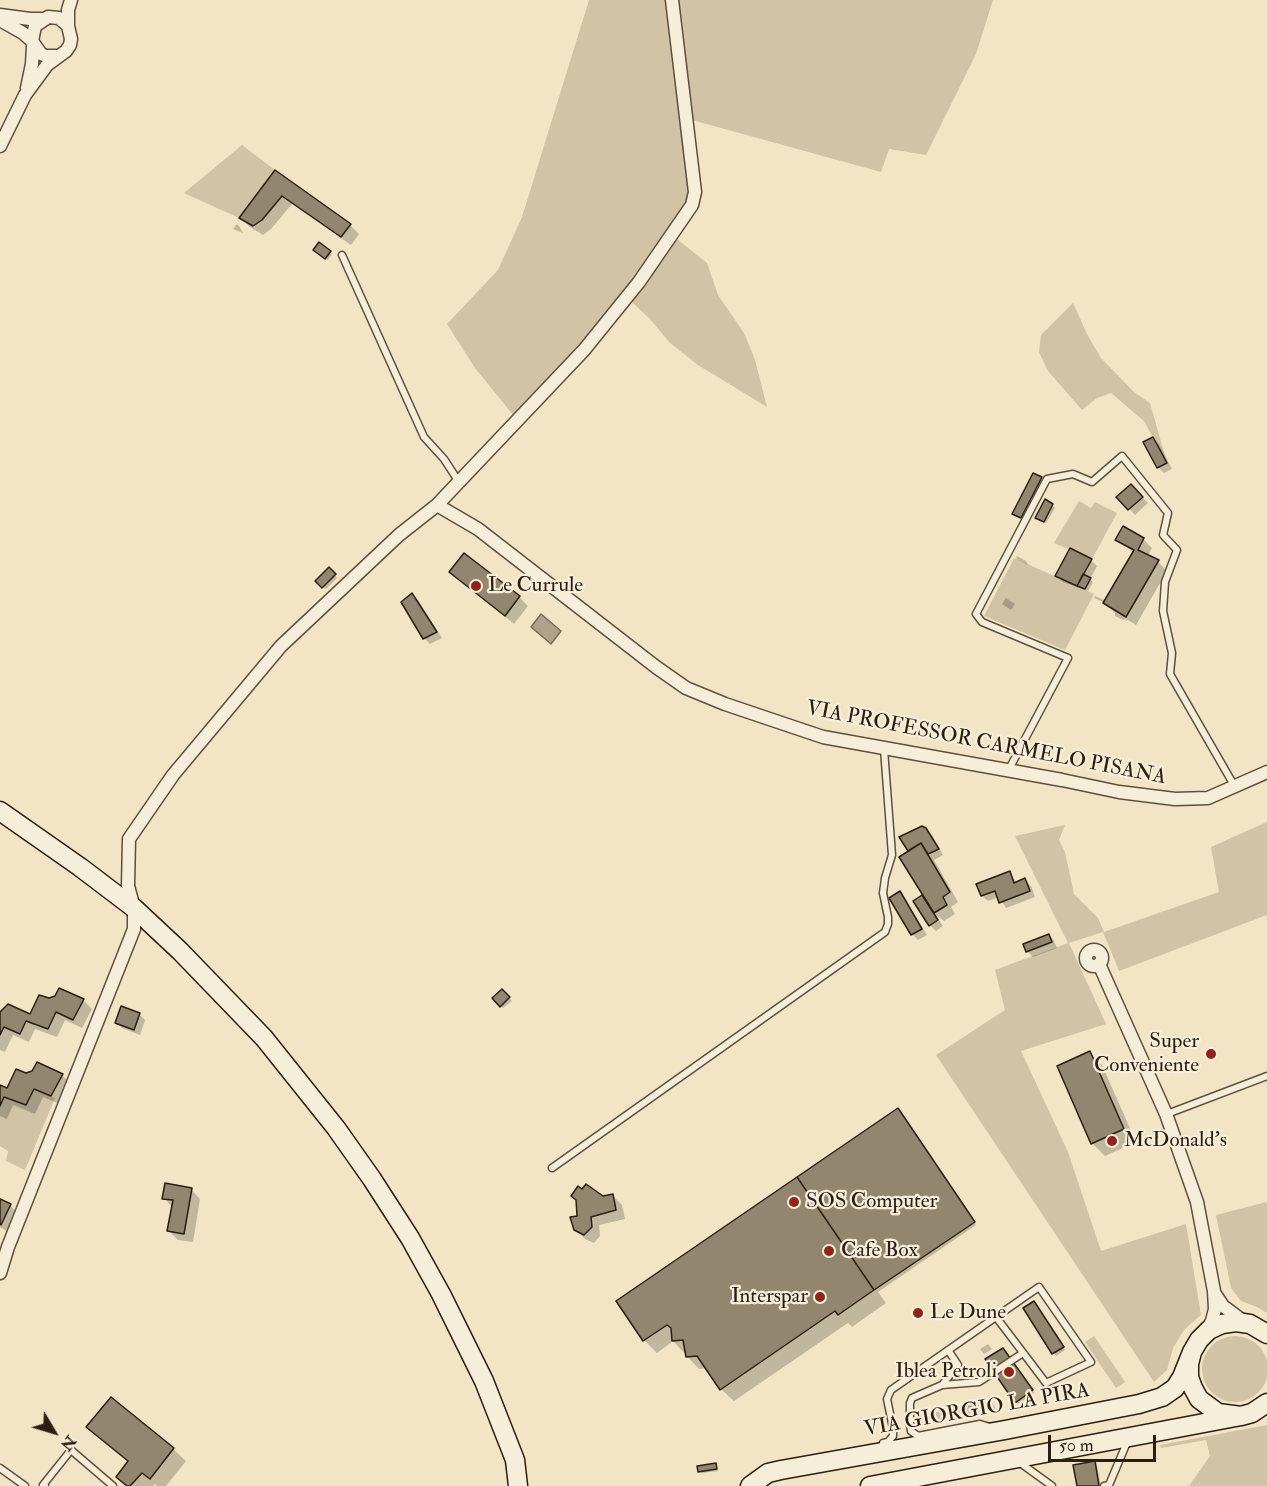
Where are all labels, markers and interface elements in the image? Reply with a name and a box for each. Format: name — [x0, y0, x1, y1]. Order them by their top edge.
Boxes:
place label: Le Currule — [488, 573, 583, 599]
marker: Le Currule — [469, 579, 483, 593]
street label: VIA PROFESSOR CARMELO PISANA — [804, 697, 1168, 791]
place label: Super Conveniente — [1094, 1029, 1199, 1079]
marker: Super Conveniente — [1204, 1047, 1218, 1061]
place label: McDonald's — [1124, 1128, 1227, 1154]
marker: McDonald's — [1105, 1134, 1119, 1148]
place label: SOS Computer — [806, 1189, 937, 1215]
marker: SOS Computer — [787, 1195, 801, 1209]
place label: Cafe Box — [841, 1238, 918, 1264]
marker: Cafe Box — [822, 1244, 836, 1258]
place label: Interspar — [731, 1284, 808, 1310]
marker: Interspar — [813, 1290, 827, 1304]
place label: Le Dune — [930, 1300, 1006, 1326]
marker: Le Dune — [911, 1306, 925, 1320]
place label: Iblea Petroli — [895, 1359, 997, 1385]
marker: Iblea Petroli — [1002, 1365, 1016, 1379]
street label: VIA GIORGIO LA PIRA — [862, 1379, 1092, 1443]
north arrow — [24, 1402, 84, 1462]
scale bar — [1051, 1423, 1159, 1461]
text: N — [56, 1431, 80, 1455]
text: 50 m — [1059, 1434, 1094, 1457]

